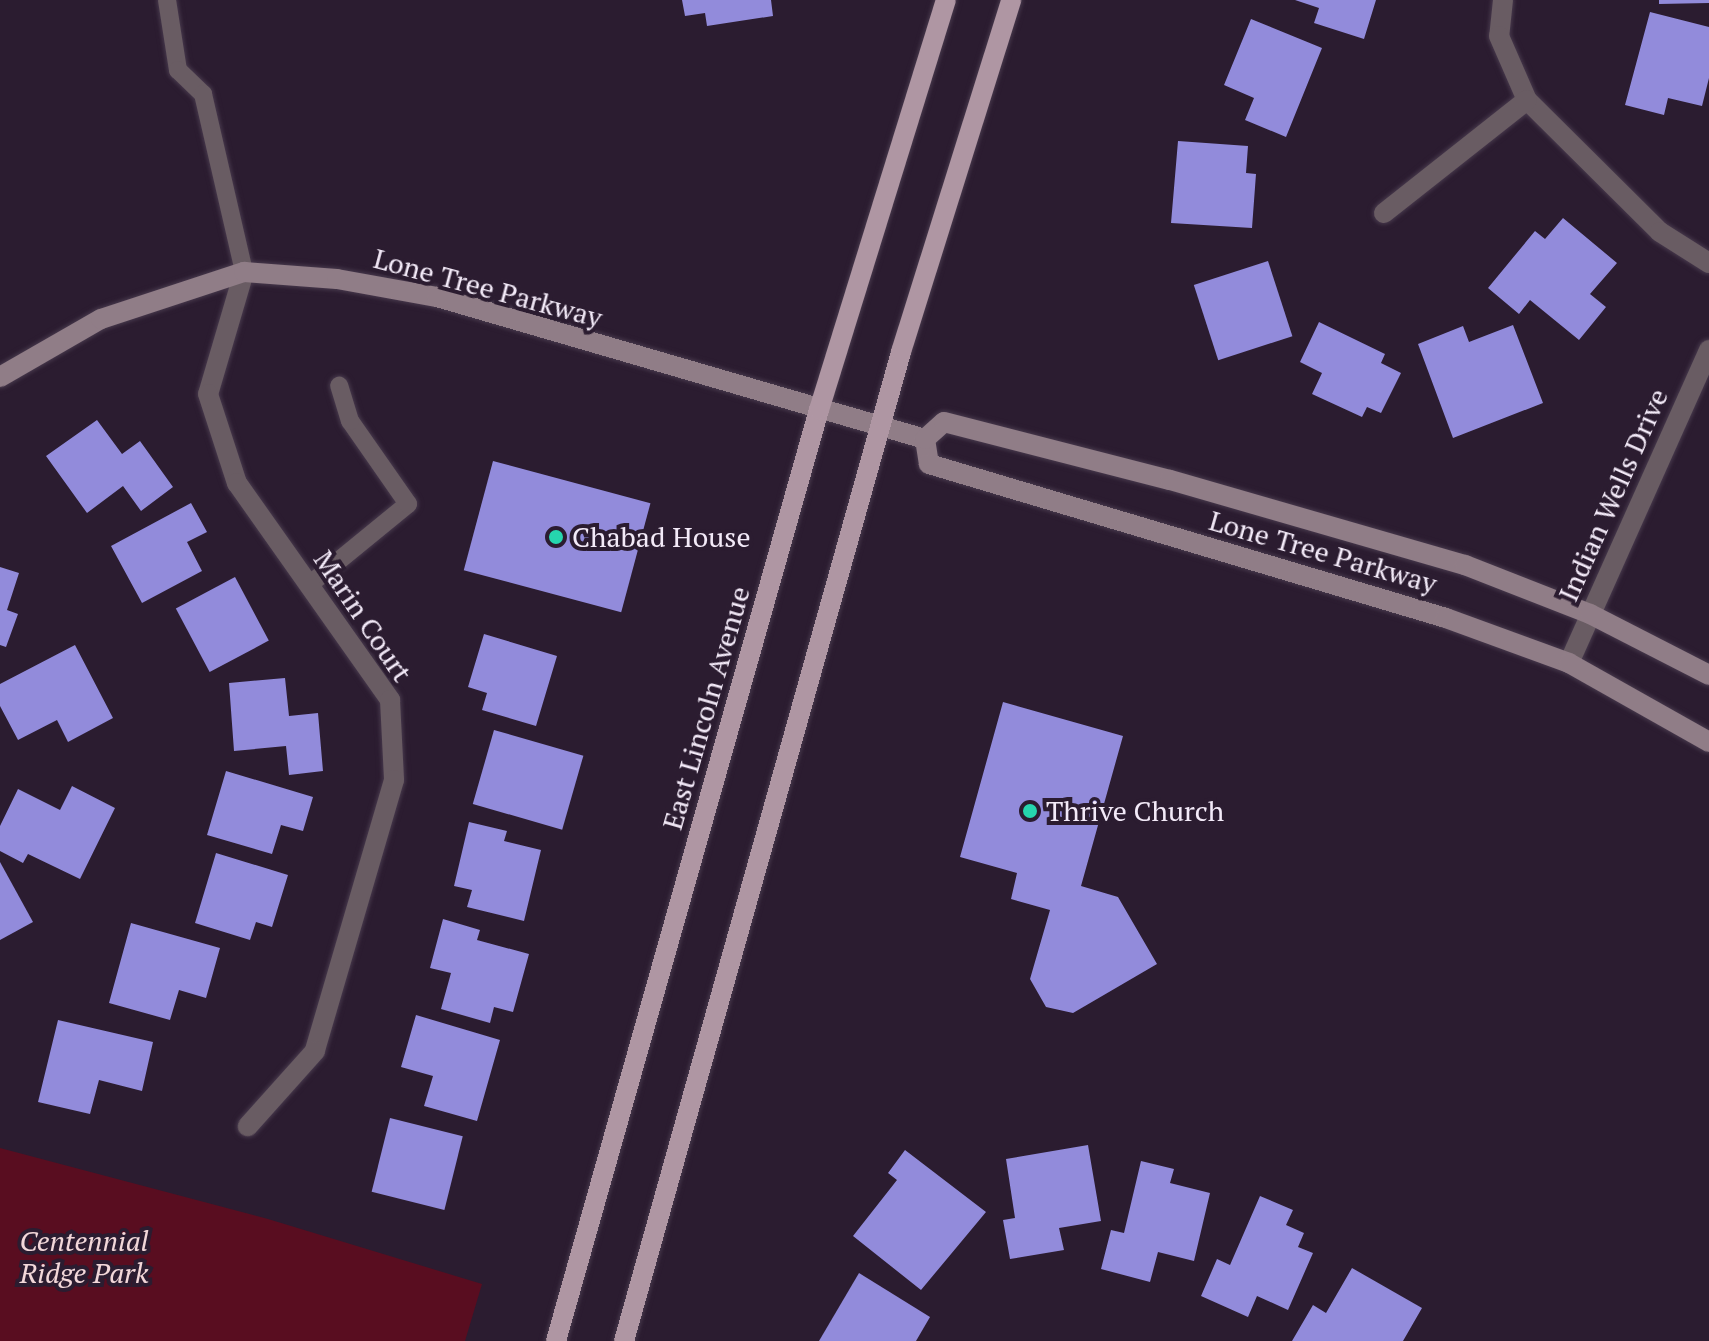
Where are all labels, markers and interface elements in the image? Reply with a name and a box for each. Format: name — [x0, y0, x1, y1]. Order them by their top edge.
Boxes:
street label: Lone Tree Parkway — [370, 241, 606, 335]
street label: Indian Wells Drive — [1551, 384, 1675, 606]
street label: Lone Tree Parkway — [1205, 503, 1441, 601]
place label: Chabad House — [572, 520, 750, 554]
marker: Chabad House — [547, 528, 565, 546]
street label: Marin Court — [307, 544, 419, 688]
street label: East Lincoln Avenue — [655, 582, 757, 834]
place label: Thrive Church — [1046, 794, 1224, 828]
marker: Thrive Church — [1021, 802, 1039, 820]
park label: Centennial Ridge Park — [19, 1224, 149, 1290]

